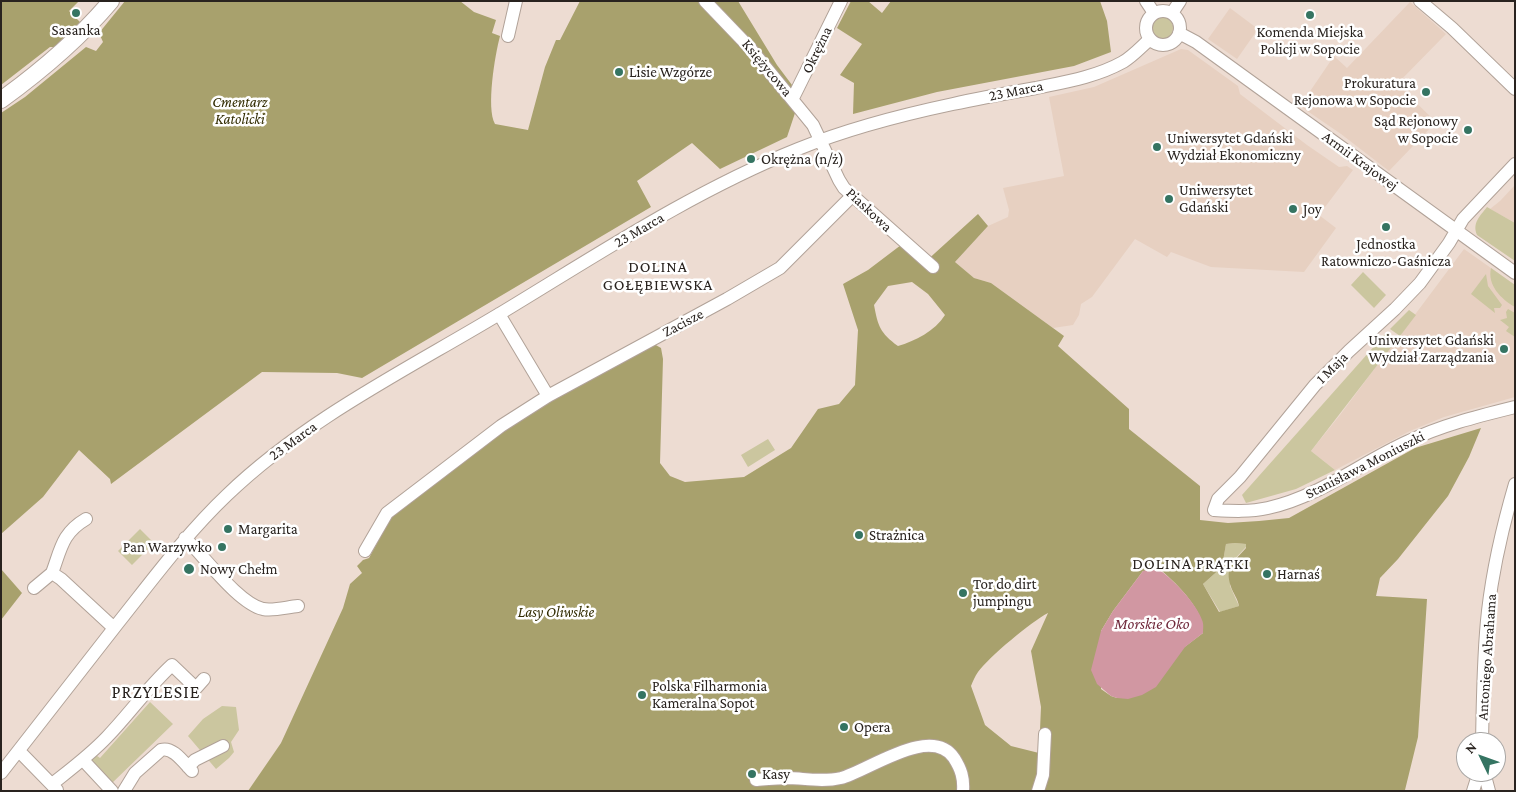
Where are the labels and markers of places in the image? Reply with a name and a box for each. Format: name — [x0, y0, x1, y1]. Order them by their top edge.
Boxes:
marker: Sasanka — [70, 7, 82, 19]
marker: Komenda Miejska Policji w Sopocie — [1304, 9, 1316, 21]
place label: Sasanka — [52, 21, 100, 39]
place label: Komenda Miejska Policji w Sopocie — [1257, 23, 1363, 58]
place label: Lisie Wzgórze — [629, 63, 712, 81]
marker: Lisie Wzgórze — [613, 66, 625, 78]
place label: Prokuratura Rejonowa w Sopocie — [1294, 74, 1416, 109]
marker: Prokuratura Rejonowa w Sopocie — [1420, 86, 1432, 98]
place label: Sąd Rejonowy w Sopocie — [1374, 112, 1458, 147]
marker: Sąd Rejonowy w Sopocie — [1462, 124, 1474, 136]
place label: Uniwersytet Gdański Wydział Ekonomiczny — [1167, 129, 1301, 164]
marker: Uniwersytet Gdański Wydział Ekonomiczny — [1151, 141, 1163, 153]
place label: Okrężna (n/ż) — [761, 150, 844, 168]
marker: Okrężna (n/ż) — [745, 153, 757, 165]
place label: Uniwersytet Gdański — [1179, 181, 1253, 216]
marker: Uniwersytet Gdański — [1163, 193, 1175, 205]
place label: Joy — [1303, 200, 1322, 218]
marker: Joy — [1287, 203, 1299, 215]
marker: Jednostka Ratowniczo-Gaśnicza — [1380, 221, 1392, 233]
place label: Jednostka Ratowniczo-Gaśnicza — [1321, 235, 1451, 270]
place label: Uniwersytet Gdański Wydział Zarządzania — [1368, 331, 1494, 366]
marker: Uniwersytet Gdański Wydział Zarządzania — [1498, 343, 1510, 355]
place label: Margarita — [238, 520, 298, 538]
marker: Margarita — [222, 523, 234, 535]
place label: Strażnica — [869, 526, 924, 544]
marker: Strażnica — [853, 529, 865, 541]
place label: Pan Warzywko — [123, 538, 212, 556]
marker: Pan Warzywko — [216, 541, 228, 553]
place label: Nowy Chełm — [200, 560, 278, 578]
marker: Nowy Chełm — [182, 562, 196, 576]
place label: Harnaś — [1277, 565, 1320, 583]
marker: Harnaś — [1261, 568, 1273, 580]
place label: Tor do dirt jumpingu — [973, 575, 1036, 610]
marker: Tor do dirt jumpingu — [957, 587, 969, 599]
place label: Polska Filharmonia Kameralna Sopot — [652, 677, 767, 712]
marker: Polska Filharmonia Kameralna Sopot — [636, 689, 648, 701]
place label: Opera — [854, 718, 890, 736]
marker: Opera — [838, 721, 850, 733]
place label: Kasy — [762, 765, 790, 783]
marker: Kasy — [746, 768, 758, 780]

